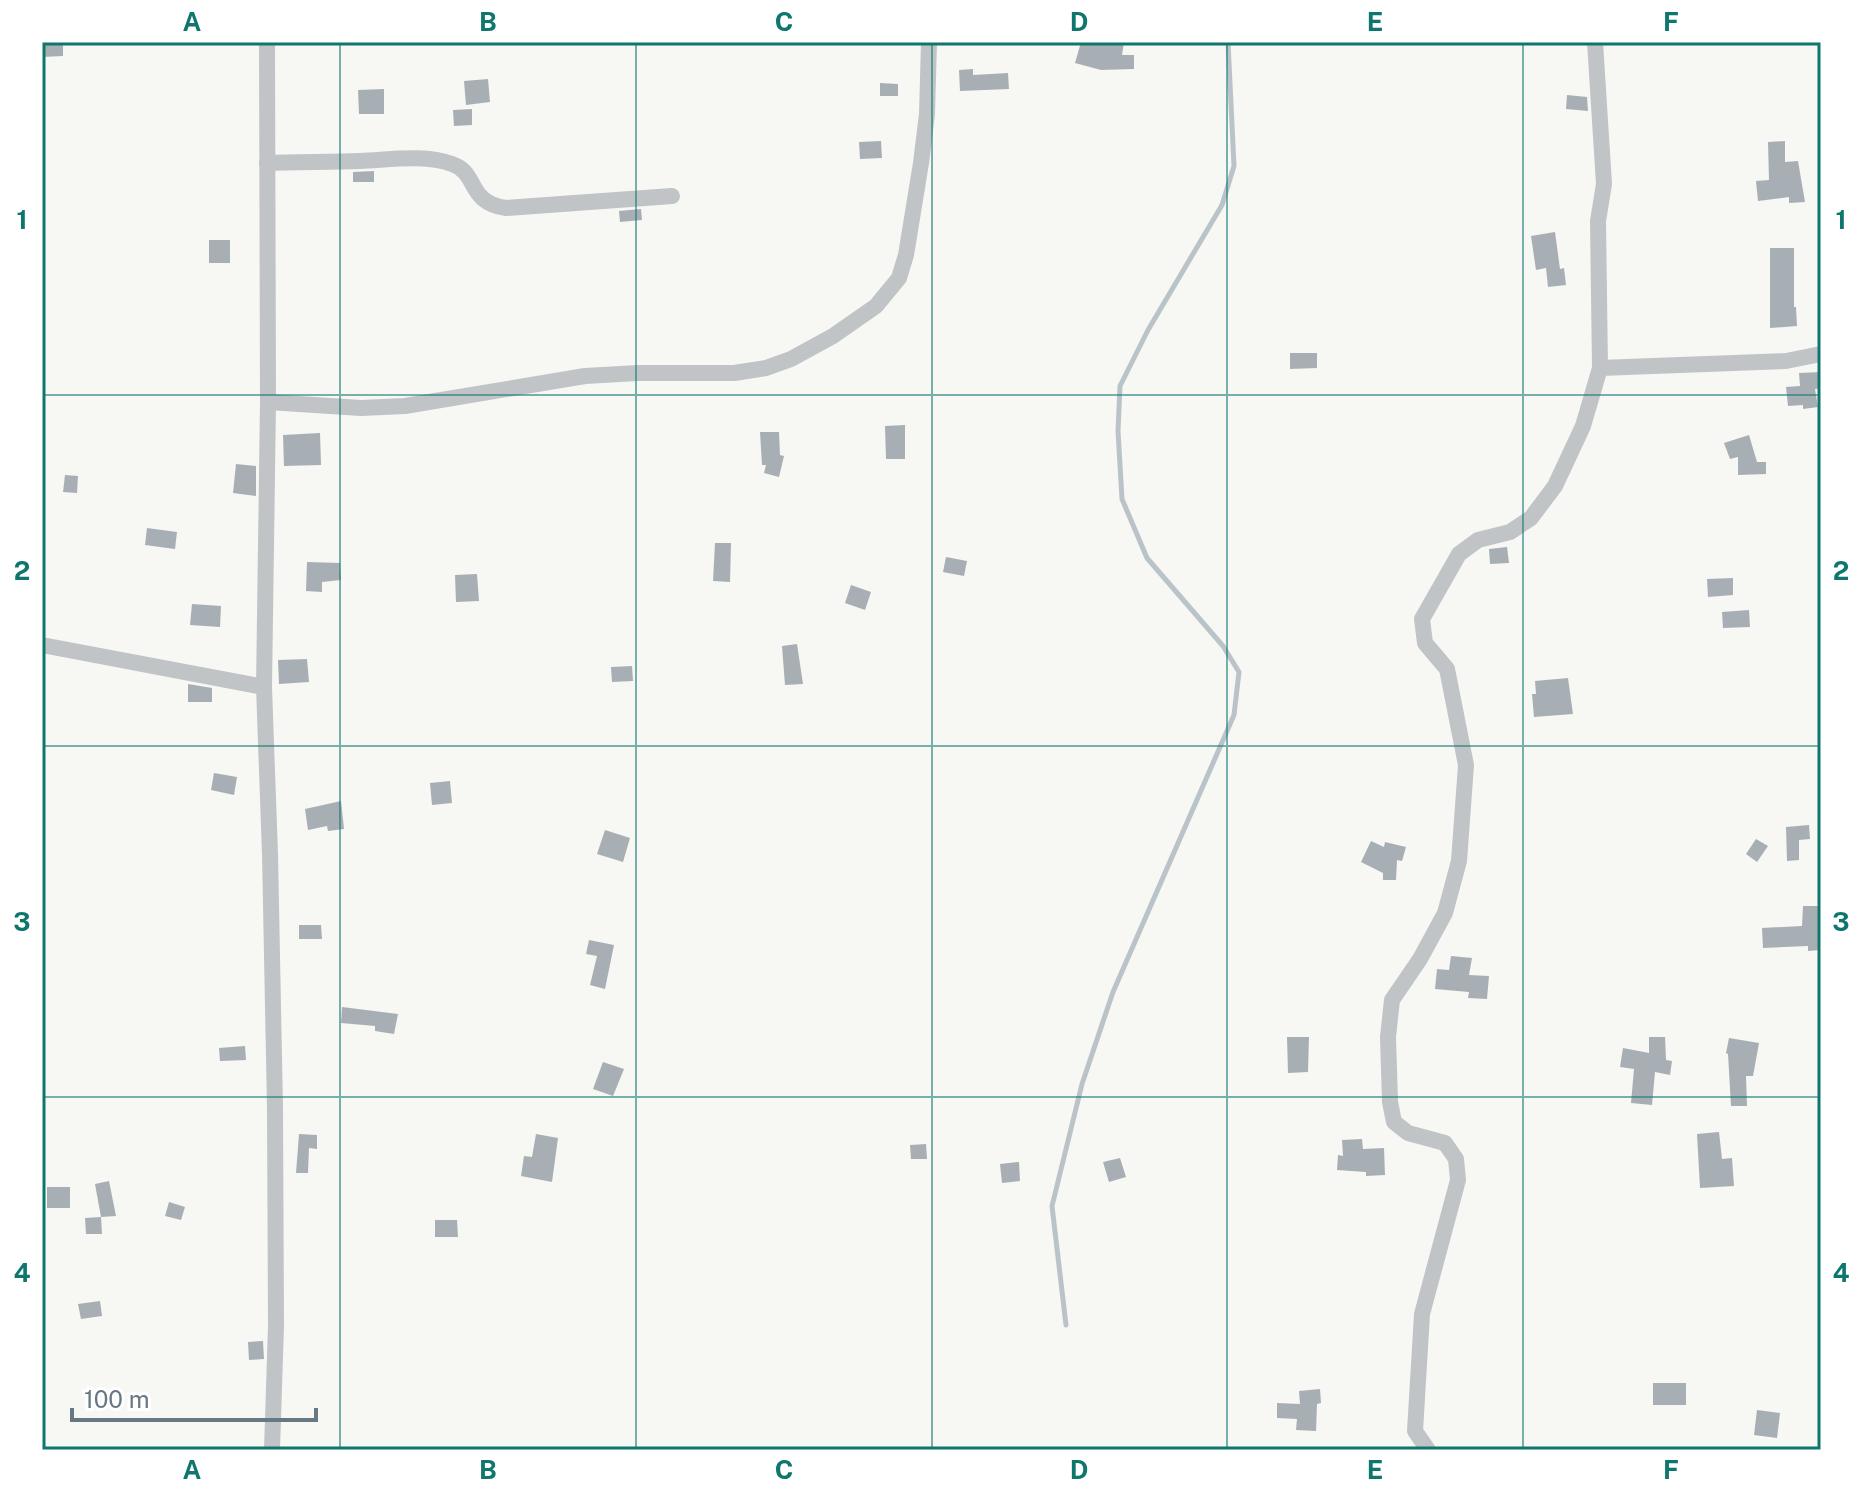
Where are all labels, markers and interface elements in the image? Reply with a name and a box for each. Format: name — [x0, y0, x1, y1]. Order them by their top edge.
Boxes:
text: A — [183, 6, 202, 37]
text: B — [479, 6, 497, 37]
text: C — [775, 6, 793, 37]
text: D — [1070, 6, 1088, 37]
text: E — [1367, 6, 1383, 37]
text: F — [1663, 6, 1679, 37]
text: 1 — [16, 204, 28, 235]
text: 1 — [1835, 204, 1847, 235]
text: 2 — [14, 555, 30, 586]
text: 2 — [1833, 555, 1849, 586]
text: 3 — [13, 906, 31, 937]
text: 3 — [1832, 906, 1850, 937]
text: 4 — [13, 1257, 31, 1288]
text: 4 — [1832, 1257, 1850, 1288]
scale bar — [72, 1372, 316, 1422]
text: 100 m — [84, 1385, 150, 1413]
text: A — [183, 1454, 202, 1485]
text: B — [479, 1454, 497, 1485]
text: C — [775, 1454, 793, 1485]
text: D — [1070, 1454, 1088, 1485]
text: E — [1367, 1454, 1383, 1485]
text: F — [1663, 1454, 1679, 1485]

